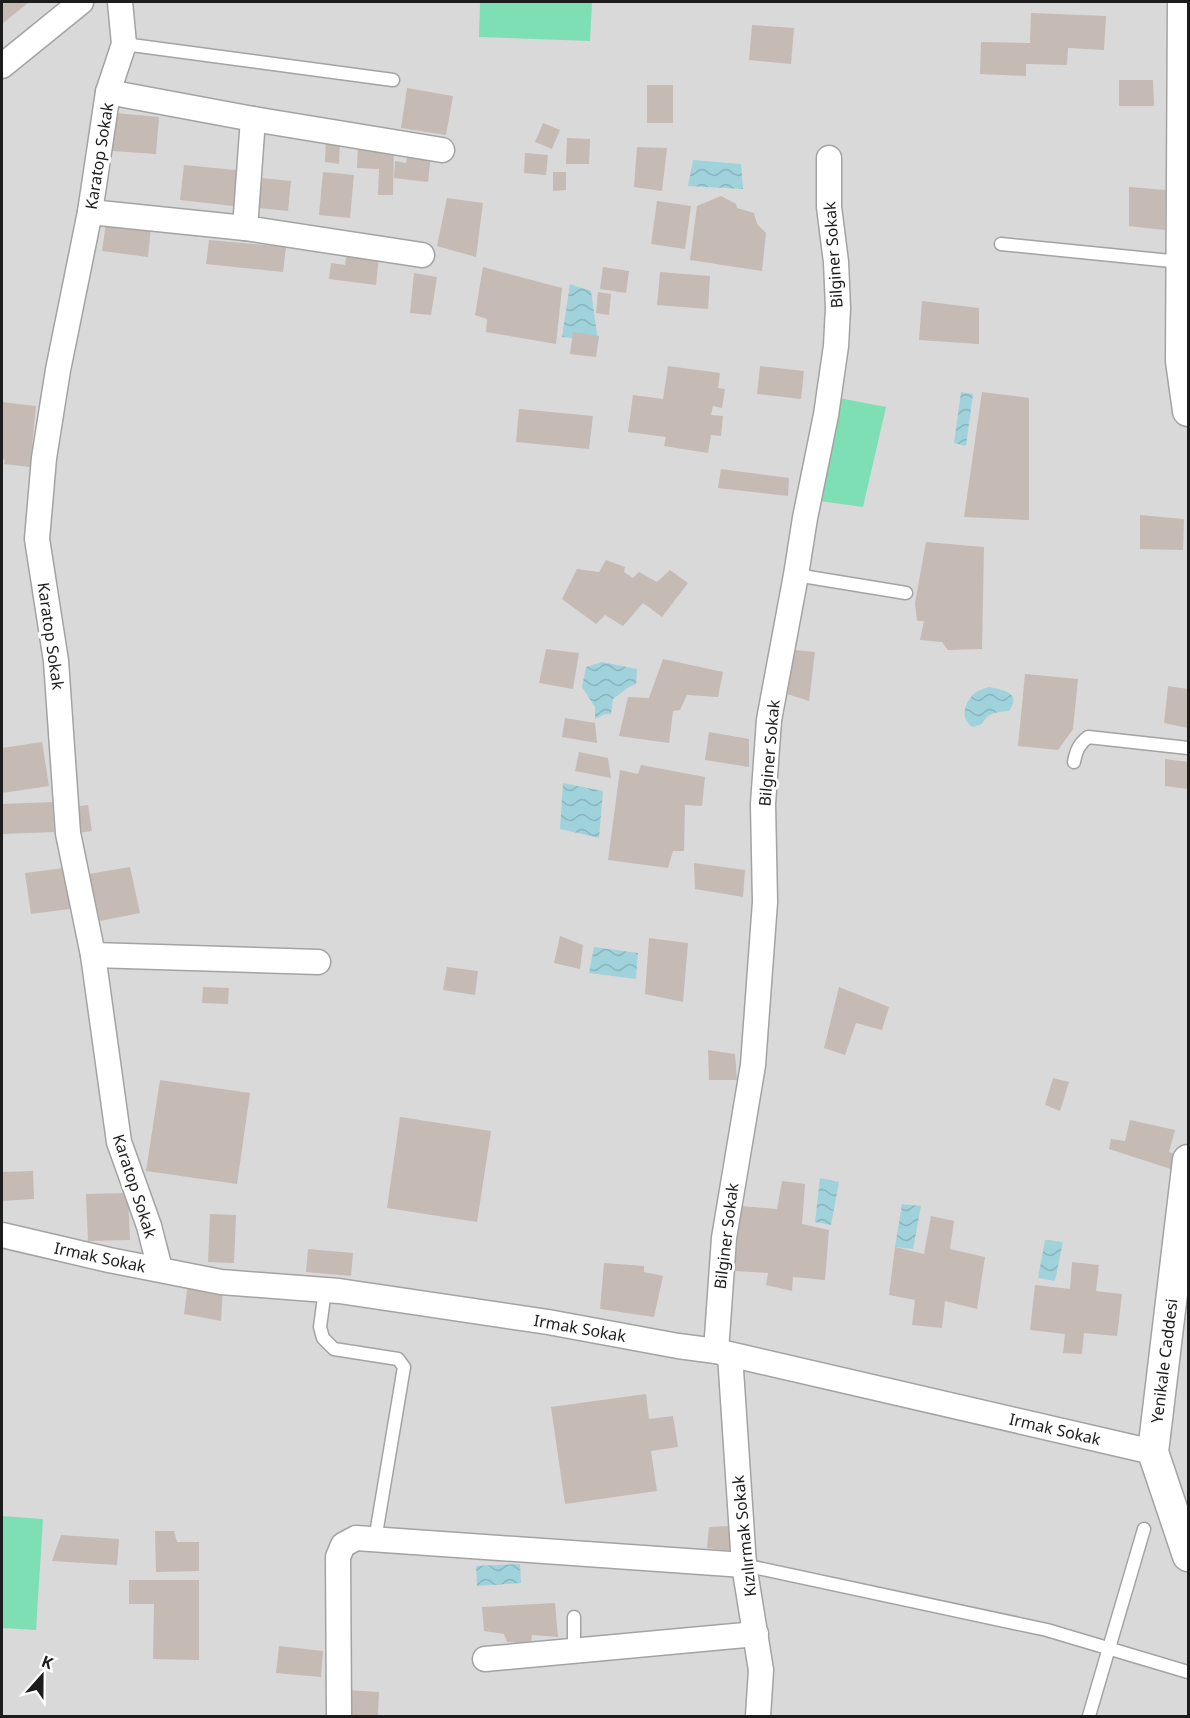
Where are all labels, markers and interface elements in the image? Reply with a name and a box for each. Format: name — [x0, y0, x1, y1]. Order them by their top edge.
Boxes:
street label: Karatop Sokak — [80, 100, 118, 211]
street label: Bilginer Sokak — [818, 200, 848, 309]
street label: Karatop Sokak — [33, 581, 69, 692]
street label: Bilginer Sokak — [753, 698, 785, 807]
street label: Karatop Sokak — [108, 1131, 162, 1241]
street label: Bilginer Sokak — [709, 1181, 743, 1290]
street label: Irmak Sokak — [52, 1237, 148, 1278]
street label: Yenikale Caddesi — [1145, 1297, 1183, 1425]
street label: Irmak Sokak — [532, 1309, 628, 1347]
street label: Irmak Sokak — [1007, 1408, 1103, 1450]
street label: Kızılırmak Sokak — [727, 1474, 761, 1598]
north arrow — [12, 1646, 72, 1706]
text: K — [38, 1650, 57, 1674]

